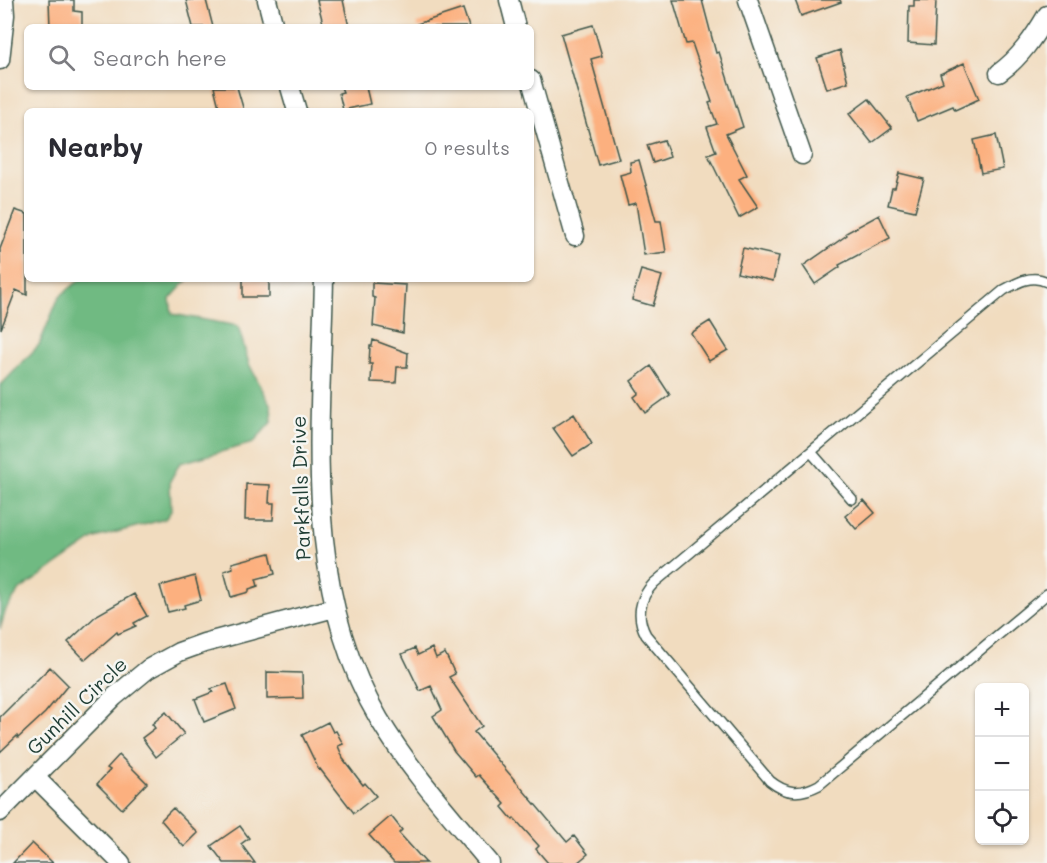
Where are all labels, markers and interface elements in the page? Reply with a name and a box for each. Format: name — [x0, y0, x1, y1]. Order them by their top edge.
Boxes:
search box — [24, 24, 534, 90]
icon: search — [45, 41, 78, 74]
text: Search here — [93, 43, 227, 72]
text: Nearby — [48, 130, 143, 164]
text: 0 results — [425, 134, 510, 160]
street label: Parkfalls Drive — [284, 415, 316, 561]
street label: Gunhill Circle — [20, 651, 132, 760]
map controls — [975, 683, 1029, 845]
button: + — [975, 683, 1029, 737]
button: − — [975, 737, 1029, 791]
button: locate — [975, 791, 1029, 845]

